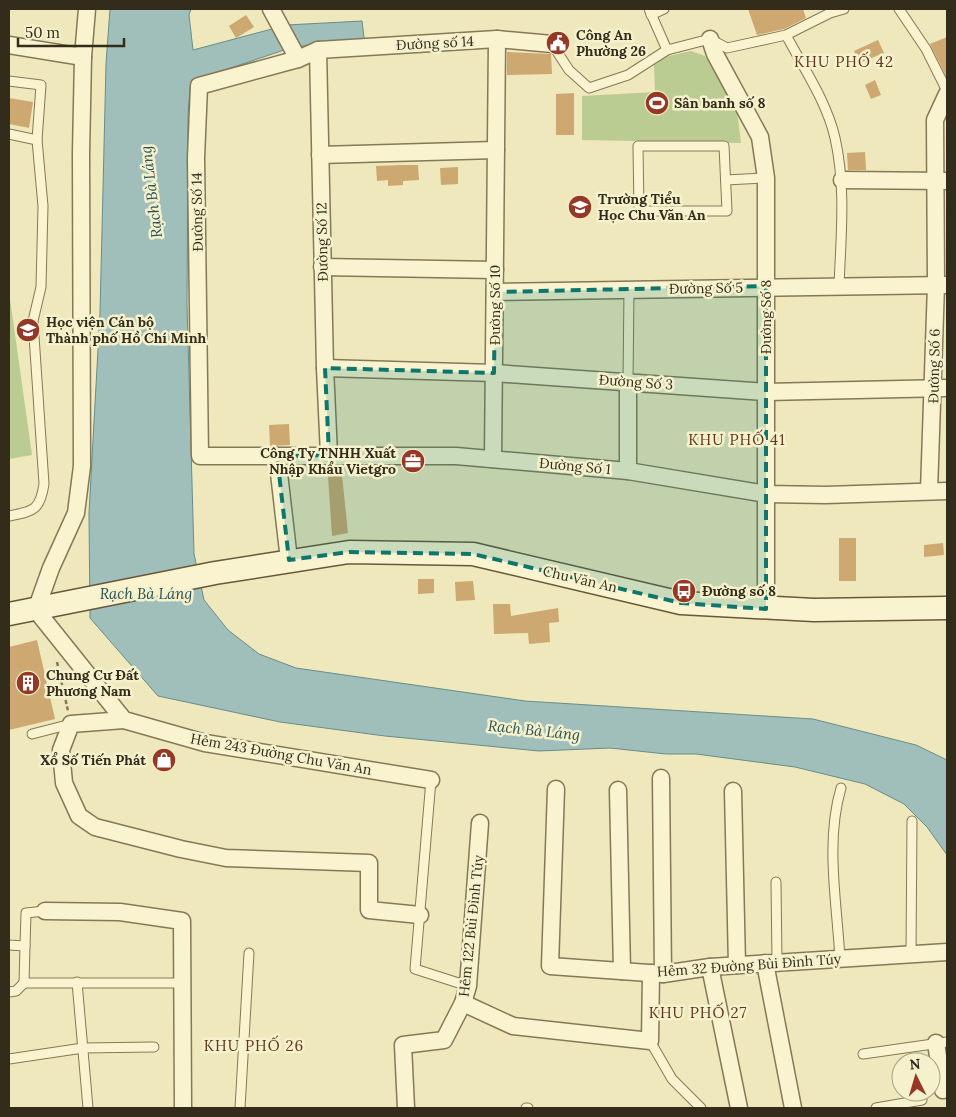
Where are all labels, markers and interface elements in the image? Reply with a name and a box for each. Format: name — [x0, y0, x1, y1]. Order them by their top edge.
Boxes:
scale bar — [18, 15, 124, 47]
text: 50 m — [25, 23, 60, 42]
place label: Công An Phường 26 — [576, 26, 646, 60]
public building icon: Công An Phường 26 — [545, 30, 571, 56]
street label: Đường số 14 — [396, 32, 475, 54]
district label: KHU PHỐ 42 — [794, 51, 894, 71]
sports icon: Sân banh số 8 — [644, 90, 670, 116]
place label: Sân banh số 8 — [674, 94, 765, 112]
water label: Rạch Bà Láng — [136, 145, 166, 239]
street label: Đường Số 14 — [187, 172, 207, 252]
place label: Trường Tiểu Học Chu Văn An — [598, 190, 706, 224]
school or university icon: Trường Tiểu Học Chu Văn An — [567, 194, 593, 220]
street label: Đường Số 12 — [312, 202, 332, 282]
street label: Đường Số 10 — [486, 265, 504, 345]
street label: Đường Số 5 — [669, 278, 743, 298]
street label: Đường Số 8 — [757, 280, 775, 354]
place label: Học viện Cán bộ Thành phố Hồ Chí Minh — [46, 313, 207, 347]
school or university icon: Học viện Cán bộ Thành phố Hồ Chí Minh — [15, 317, 41, 343]
street label: Đường Số 6 — [924, 328, 944, 404]
street label: Đường Số 3 — [598, 370, 674, 394]
district label: KHU PHỐ 41 — [688, 429, 786, 449]
place label: Công Ty TNHH Xuất Nhập Khẩu Vietgro — [260, 444, 396, 478]
office icon: Công Ty TNHH Xuất Nhập Khẩu Vietgro — [400, 448, 426, 474]
street label: Đường Số 1 — [538, 454, 612, 478]
street label: Chu Văn An — [541, 562, 619, 596]
bus stop icon: Đường số 8 — [671, 578, 697, 604]
place label: Đường số 8 — [702, 582, 776, 600]
water label: Rạch Bà Láng — [100, 584, 192, 603]
place label: Chung Cư Đất Phương Nam — [46, 666, 139, 700]
building icon: Chung Cư Đất Phương Nam — [15, 670, 41, 696]
water label: Rạch Bà Láng — [487, 716, 581, 744]
street label: Hẻm 243 Đường Chu Văn An — [189, 729, 373, 779]
shop icon: Xổ Số Tiến Phát — [151, 747, 177, 773]
place label: Xổ Số Tiến Phát — [40, 751, 146, 769]
street label: Hẻm 122 Bùi Đình Túy — [455, 854, 487, 998]
street label: Hẻm 32 Đường Bùi Đình Túy — [656, 950, 842, 980]
district label: KHU PHỐ 27 — [649, 1002, 747, 1022]
district label: KHU PHỐ 26 — [204, 1035, 304, 1055]
north arrow — [891, 1052, 941, 1102]
text: N — [909, 1055, 921, 1073]

